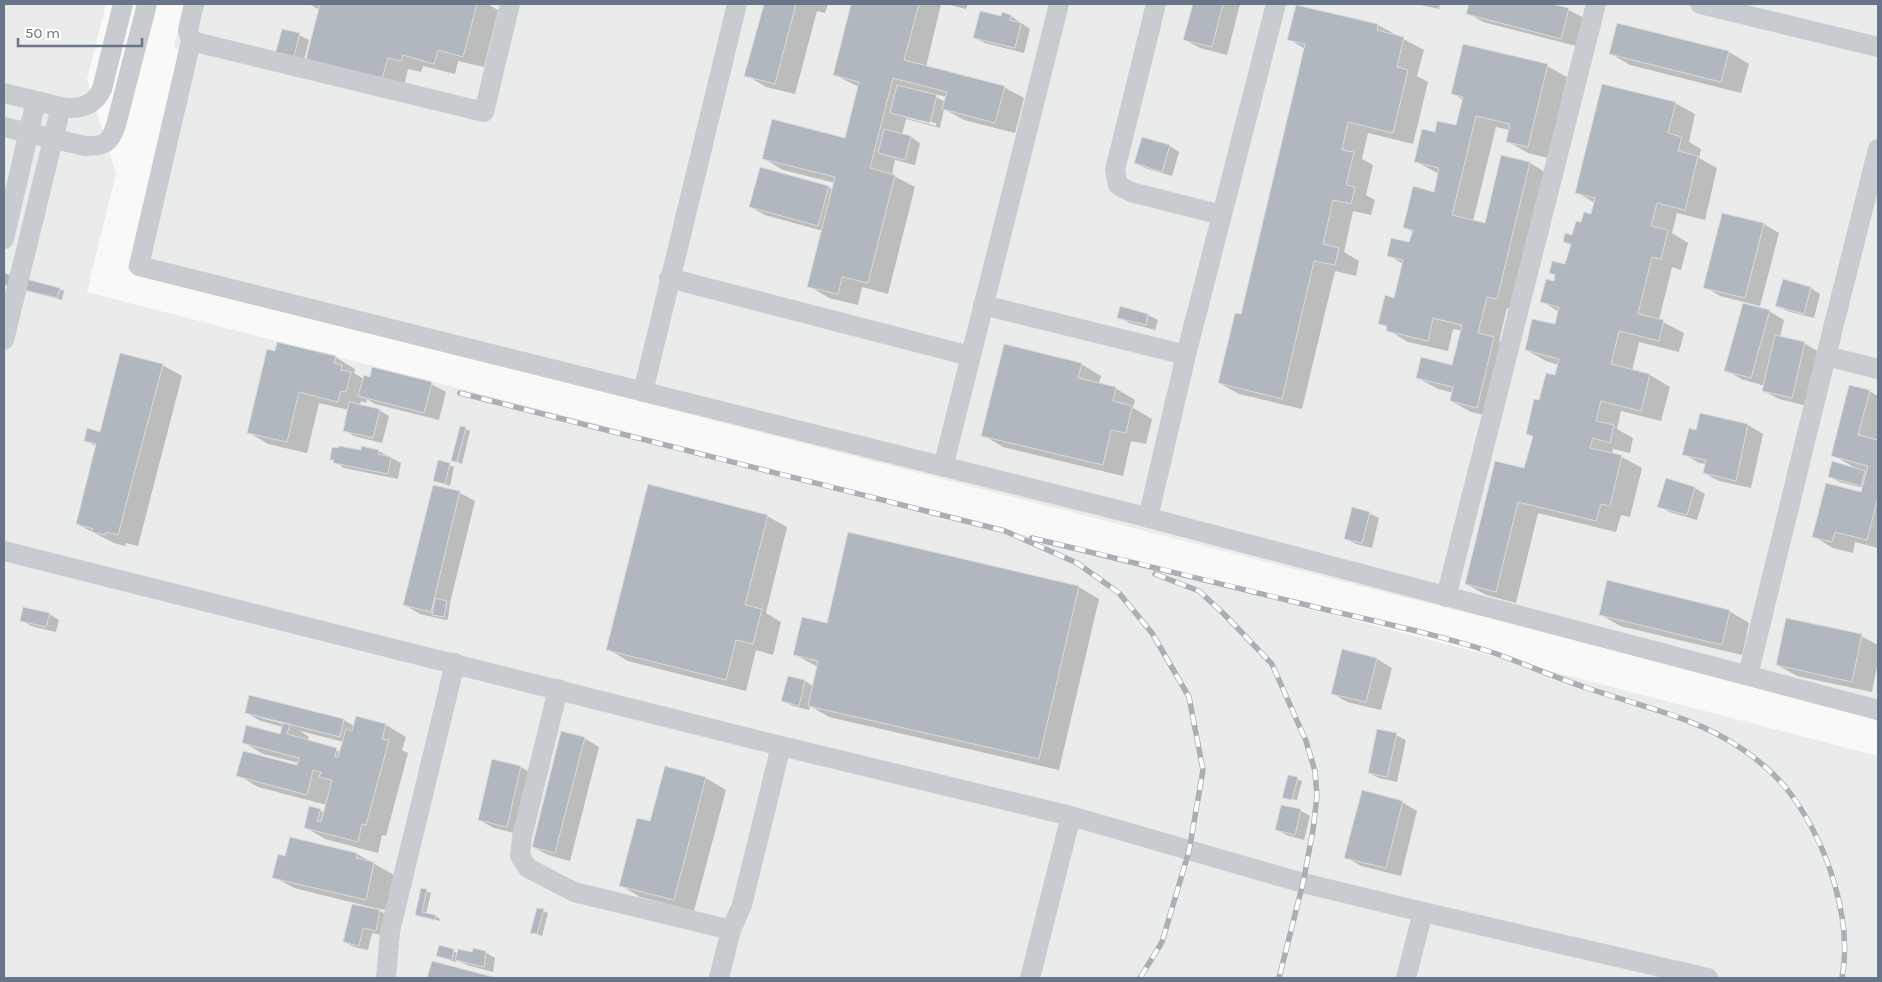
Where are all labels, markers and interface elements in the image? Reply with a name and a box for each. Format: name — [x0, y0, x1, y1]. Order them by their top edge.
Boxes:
scale bar — [18, 15, 141, 47]
text: 50 m — [25, 24, 60, 42]

